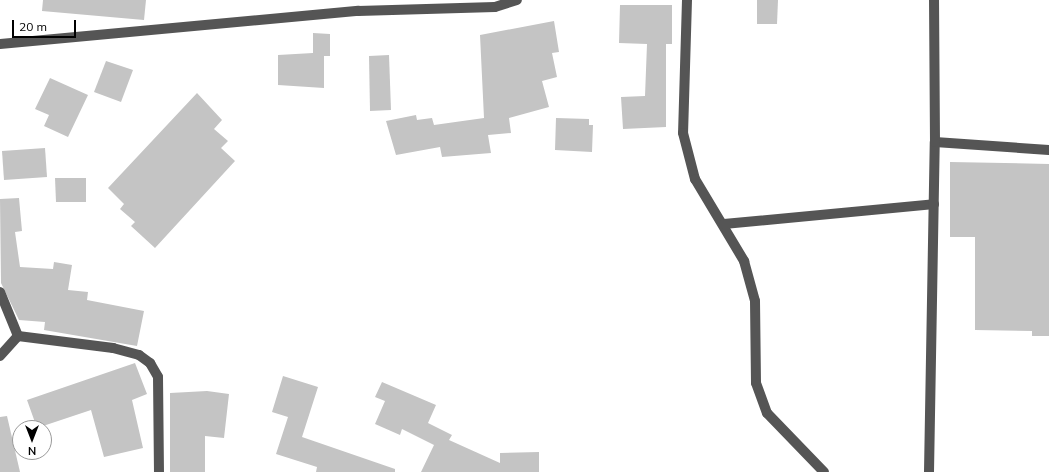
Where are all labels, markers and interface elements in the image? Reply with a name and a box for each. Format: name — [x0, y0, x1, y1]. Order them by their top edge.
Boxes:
scale bar — [14, 12, 78, 38]
text: 20 m — [19, 19, 47, 34]
north arrow — [12, 420, 52, 460]
text: N — [28, 444, 36, 458]

